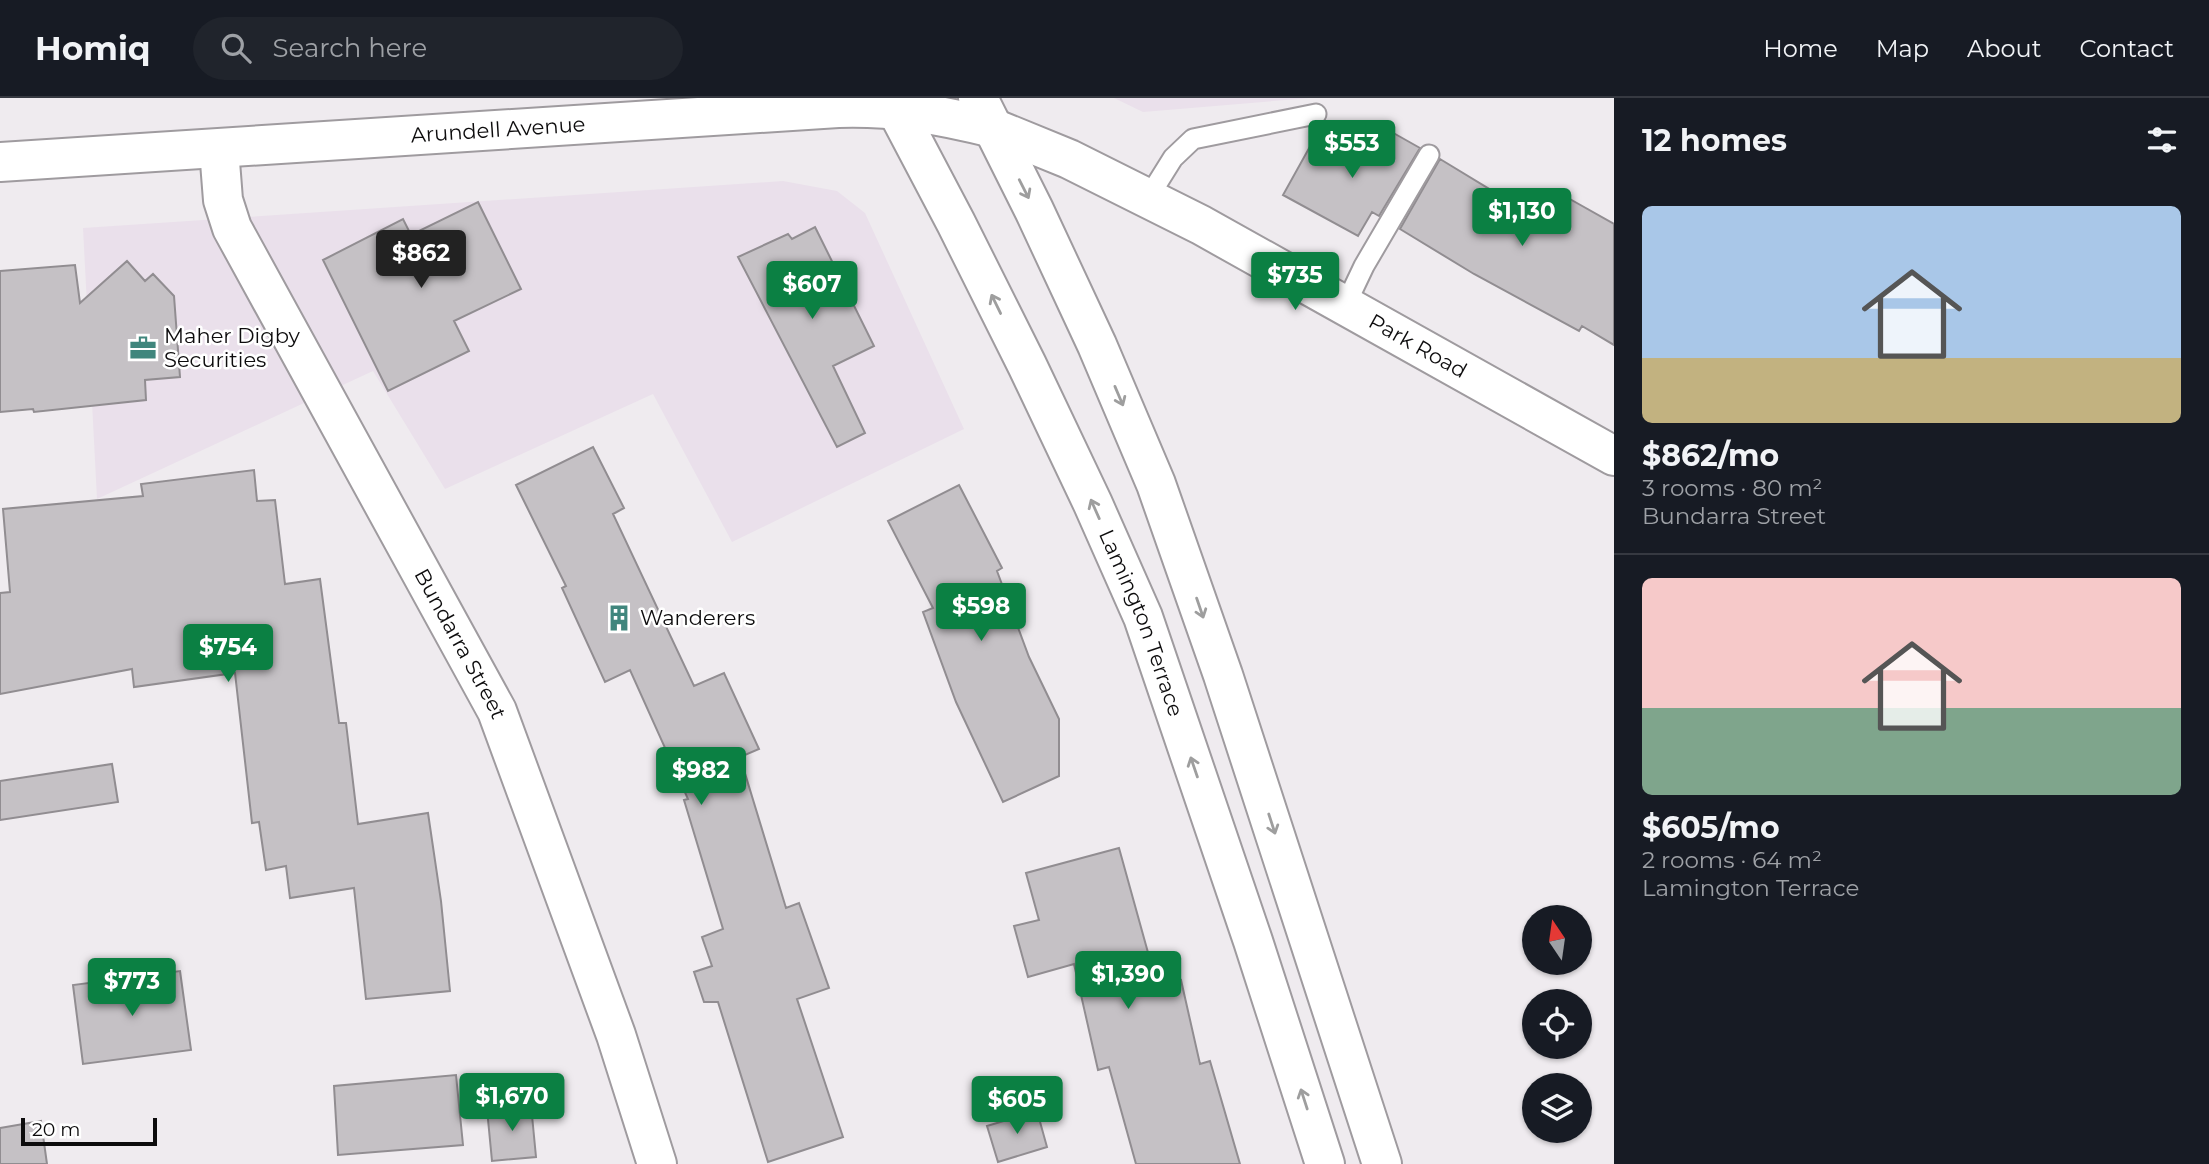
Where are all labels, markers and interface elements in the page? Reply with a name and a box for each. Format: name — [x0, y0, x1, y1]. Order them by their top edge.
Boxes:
search box — [193, 17, 683, 80]
text: Homiq — [35, 28, 151, 68]
icon: search — [217, 29, 255, 67]
text: Search here — [273, 32, 427, 64]
text: Home — [1763, 34, 1838, 63]
text: Map — [1876, 34, 1929, 63]
text: About — [1967, 34, 2041, 63]
text: Contact — [2079, 34, 2174, 63]
street label: Arundell Avenue — [410, 111, 586, 148]
pin: $553 — [1311, 120, 1393, 180]
icon: filters — [2143, 121, 2181, 159]
text: 12 homes — [1642, 122, 1787, 159]
text: $553 — [1324, 129, 1380, 157]
one-way arrow — [1017, 178, 1031, 199]
pin: $1,130 — [1465, 188, 1579, 248]
text: $1,130 — [1488, 197, 1556, 225]
pin: $862 — [380, 230, 462, 290]
text: $862 — [392, 239, 450, 267]
icon: home — [1849, 251, 1975, 377]
pin: $735 — [1254, 252, 1336, 312]
text: $735 — [1267, 261, 1323, 289]
pin: $607 — [771, 262, 853, 321]
text: $607 — [782, 270, 842, 298]
one-way arrow — [989, 294, 1003, 315]
street label: Park Road — [1365, 308, 1471, 383]
place label: Maher Digby Securities — [164, 323, 301, 372]
office icon: Maher Digby Securities — [128, 333, 158, 363]
one-way arrow — [1113, 385, 1126, 406]
text: $862/mo — [1642, 437, 1779, 474]
text: 3 rooms · 80 m² — [1642, 474, 1822, 502]
one-way arrow — [1088, 499, 1101, 520]
text: Bundarra Street — [1642, 502, 1826, 530]
street label: Lamington Terrace — [1094, 526, 1189, 720]
street label: Bundarra Street — [409, 564, 512, 722]
pin: $598 — [940, 584, 1022, 643]
text: $598 — [952, 592, 1010, 620]
one-way arrow — [1194, 597, 1207, 619]
building icon: Wanderers — [604, 603, 634, 633]
place label: Wanderers — [640, 605, 755, 630]
icon: home — [1849, 623, 1975, 749]
pin: $754 — [187, 624, 269, 684]
text: $754 — [199, 633, 257, 661]
pin: $982 — [660, 748, 742, 807]
text: $982 — [672, 756, 730, 784]
one-way arrow — [1187, 756, 1199, 778]
text: $605/mo — [1642, 809, 1780, 846]
one-way arrow — [1266, 813, 1279, 835]
text: 2 rooms · 64 m² — [1642, 846, 1822, 874]
text: Lamington Terrace — [1642, 874, 1859, 902]
north arrow — [1522, 905, 1592, 975]
map controls — [1522, 905, 1592, 1143]
pin: $1,390 — [1071, 951, 1185, 1011]
pin: $773 — [91, 958, 173, 1018]
text: $1,390 — [1091, 960, 1165, 988]
text: $773 — [104, 967, 160, 995]
button: locate — [1522, 989, 1592, 1059]
button: layers — [1522, 1073, 1592, 1143]
pin: $1,670 — [455, 1074, 569, 1133]
pin: $605 — [976, 1076, 1058, 1136]
text: $1,670 — [475, 1082, 549, 1110]
text: $605 — [988, 1085, 1046, 1113]
one-way arrow — [1297, 1088, 1310, 1110]
scale bar — [21, 1115, 158, 1147]
text: 20 m — [32, 1118, 80, 1141]

